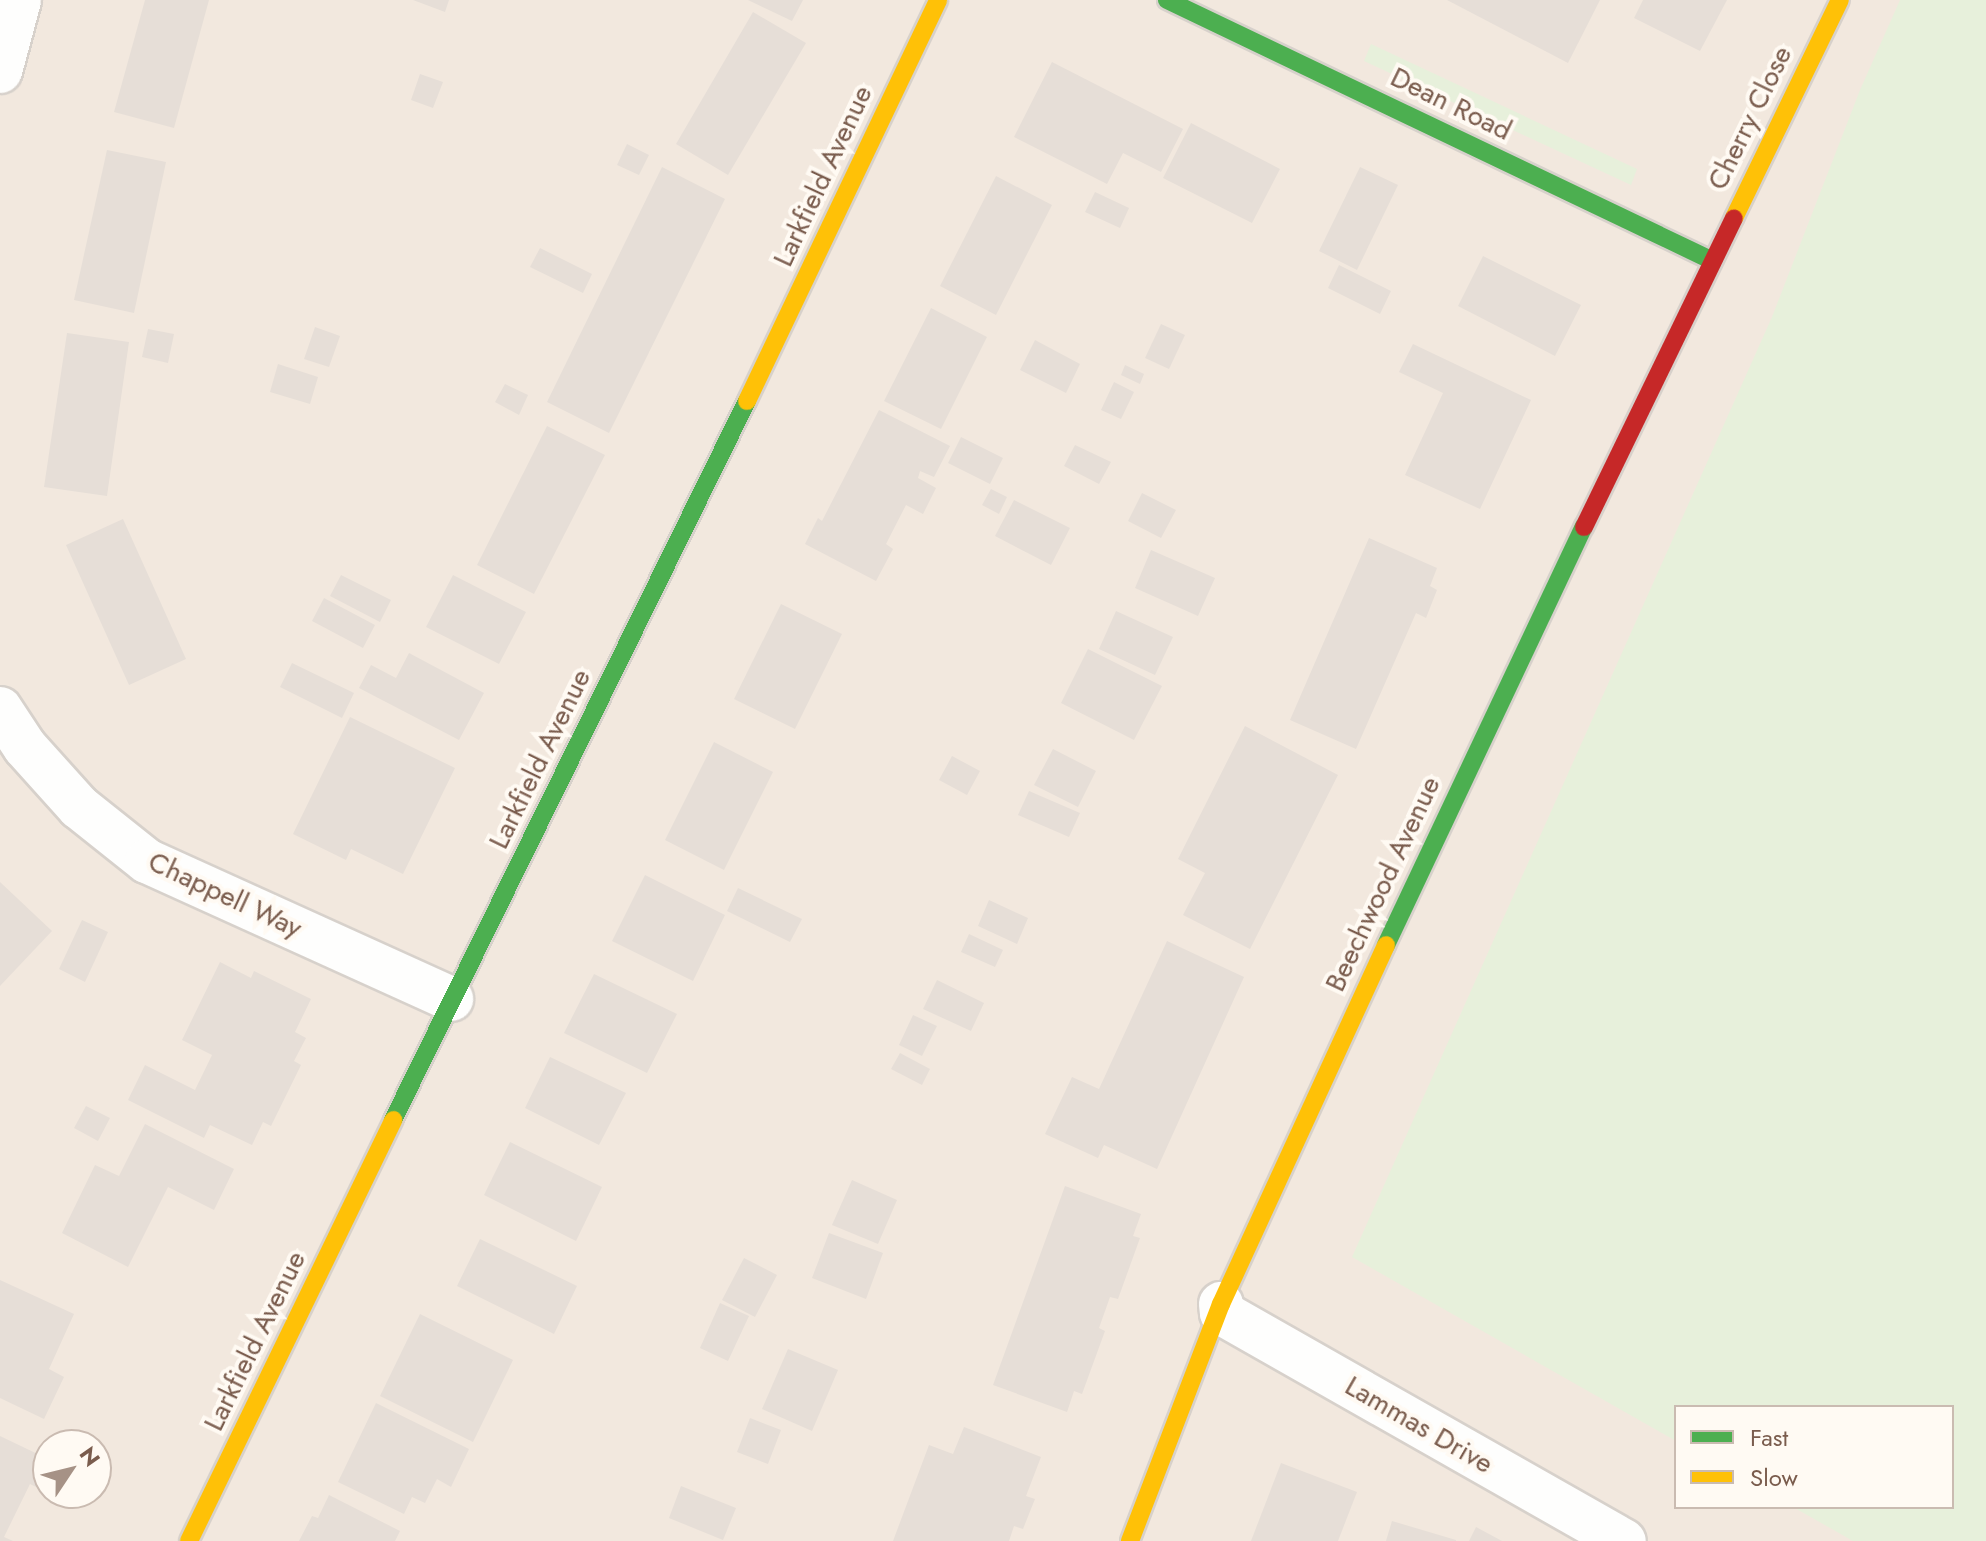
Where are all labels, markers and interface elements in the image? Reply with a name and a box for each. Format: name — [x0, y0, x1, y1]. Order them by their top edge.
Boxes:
street label: Cherry Close — [1701, 41, 1799, 195]
street label: Dean Road — [1385, 60, 1517, 148]
street label: Larkfield Avenue — [766, 80, 880, 272]
street label: Larkfield Avenue — [482, 664, 598, 854]
street label: Beechwood Avenue — [1319, 771, 1447, 997]
street label: Chappell Way — [143, 845, 307, 945]
street label: Larkfield Avenue — [197, 1246, 313, 1436]
street label: Lammas Drive — [1339, 1369, 1499, 1481]
legend — [1674, 1405, 1954, 1509]
text: Fast — [1750, 1420, 1788, 1455]
north arrow — [32, 1429, 112, 1509]
text: N — [72, 1440, 108, 1473]
text: Slow — [1750, 1460, 1798, 1495]

